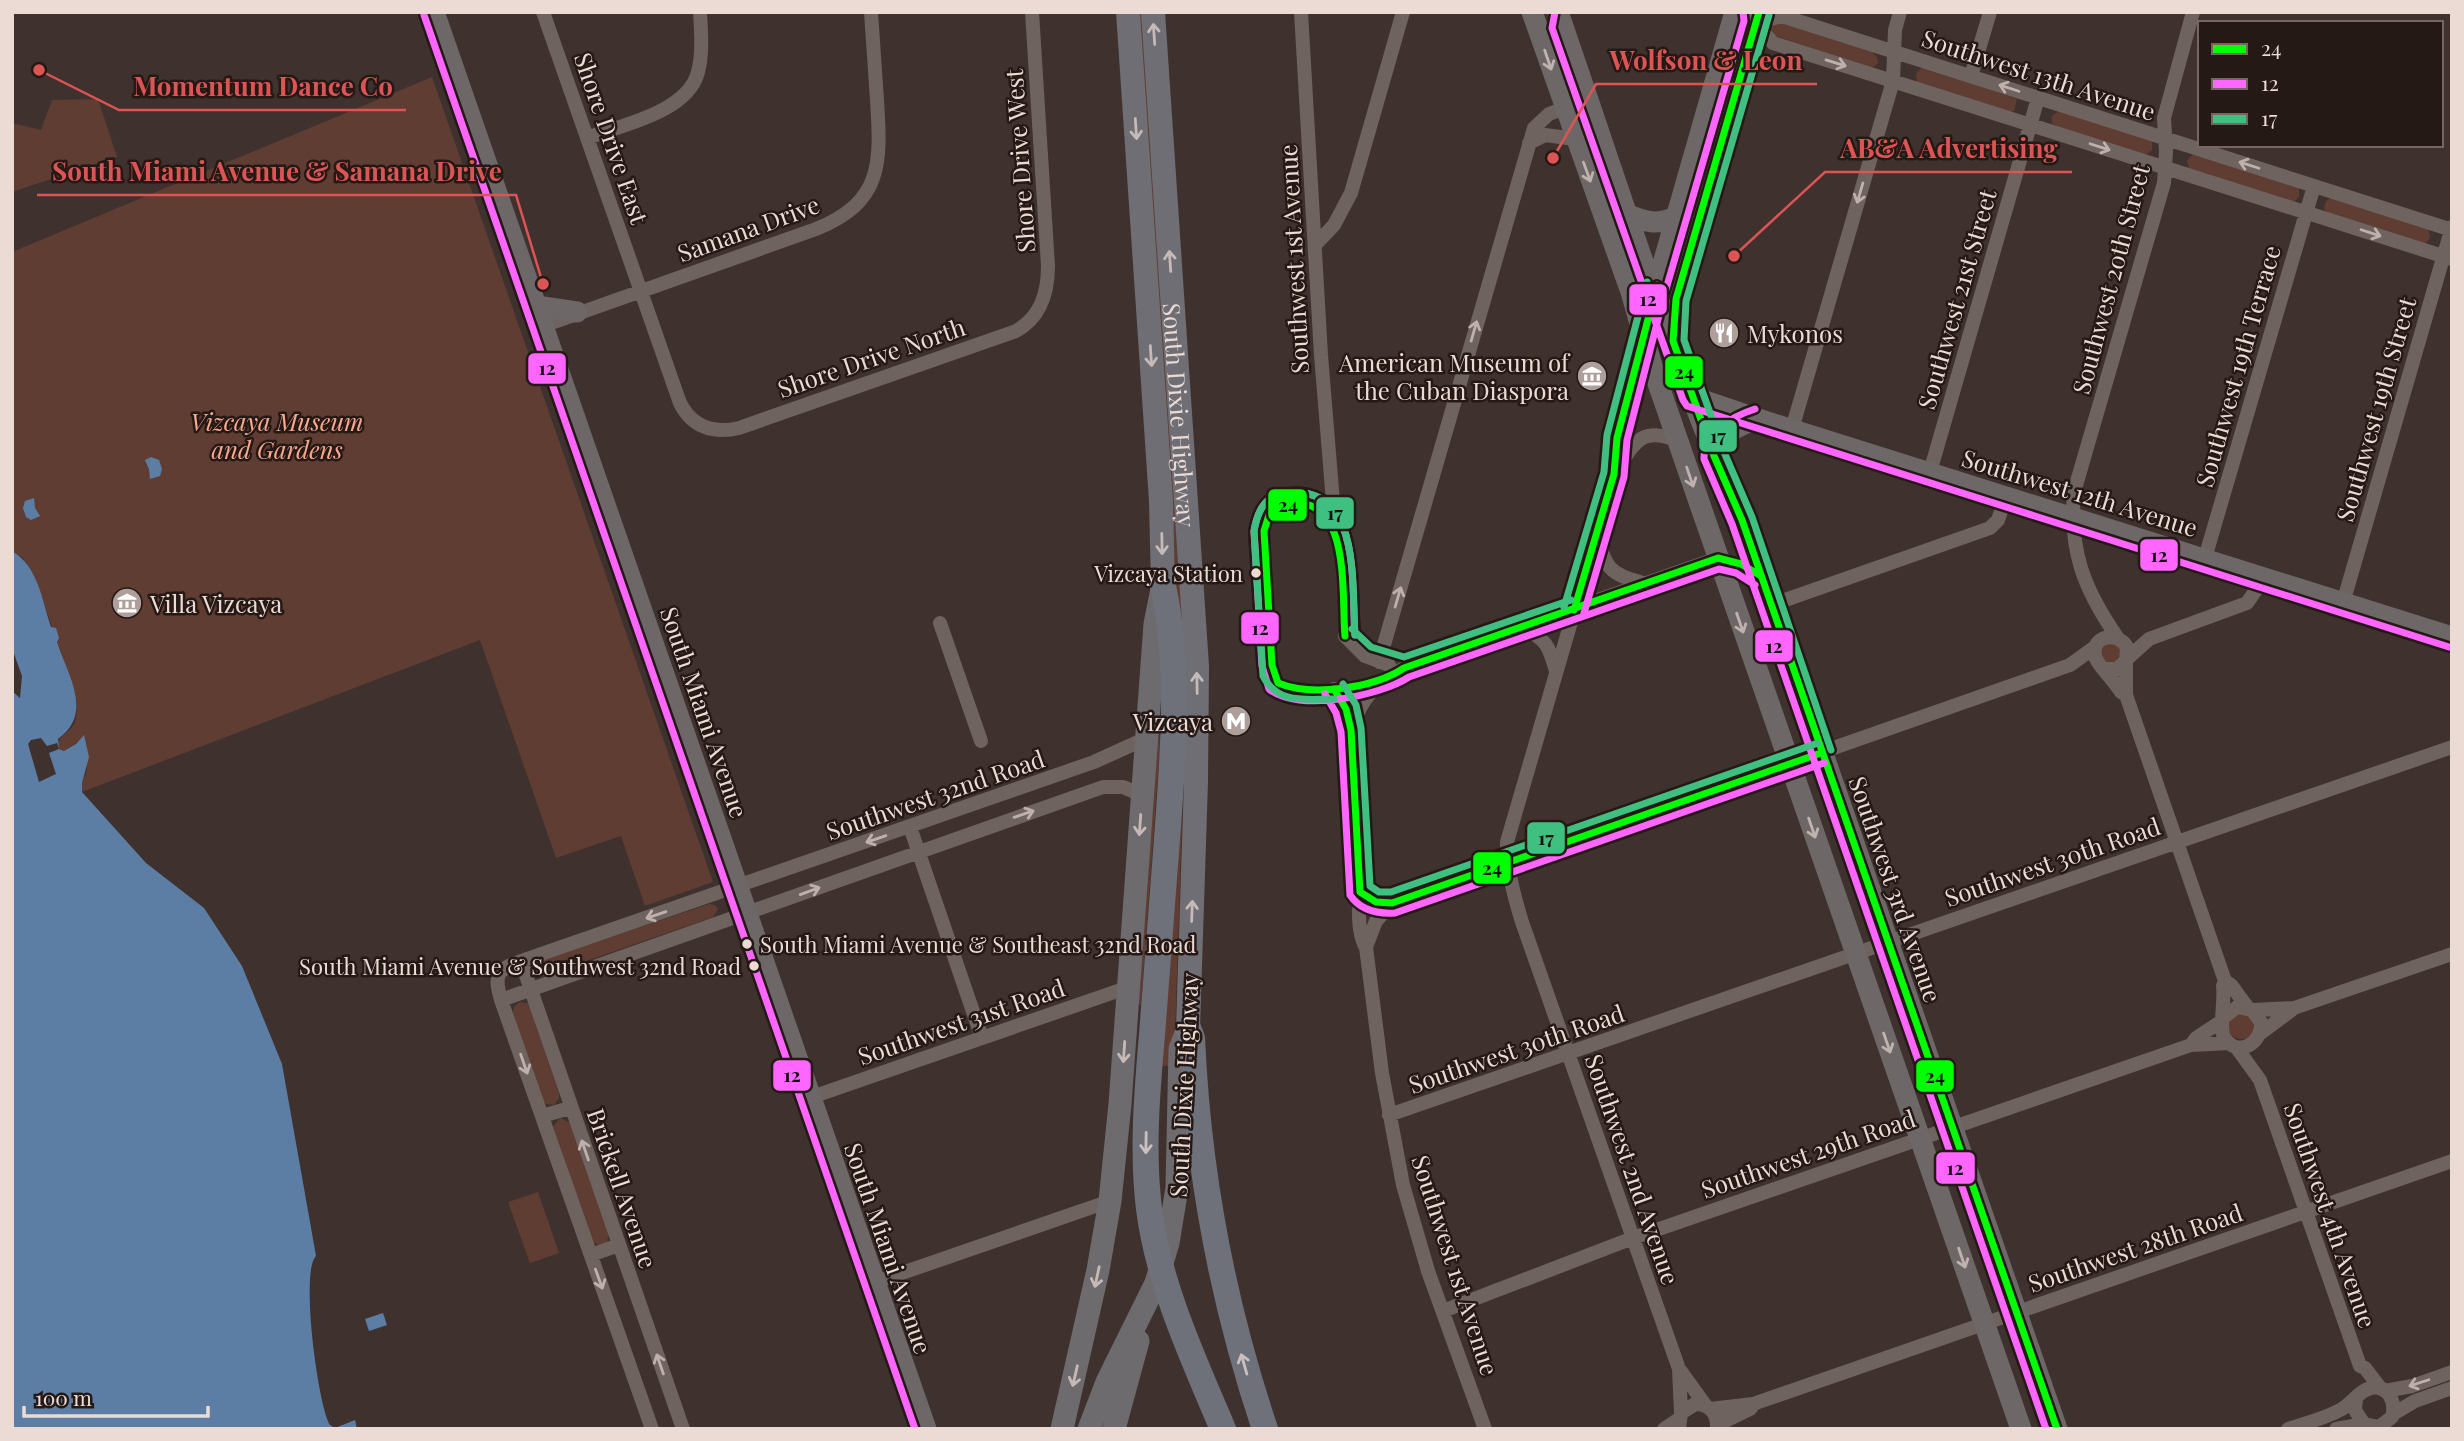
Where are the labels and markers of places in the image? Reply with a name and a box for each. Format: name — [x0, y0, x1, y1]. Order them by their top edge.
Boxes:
callout: Wolfson & Leon — [1596, 37, 1817, 84]
callout: Momentum Dance Co — [119, 63, 406, 110]
callout: AB&A Advertising — [1825, 125, 2072, 172]
callout: South Miami Avenue & Samana Drive — [37, 148, 516, 195]
restaurant icon: Mykonos — [1707, 316, 1741, 350]
place label: Mykonos — [1747, 317, 1843, 349]
place label: American Museum of the Cuban Diaspora — [1338, 346, 1571, 406]
museum icon: American Museum of the Cuban Diaspora — [1575, 359, 1609, 393]
place label: Vizcaya Station — [1093, 558, 1243, 588]
marker: Vizcaya Station — [1249, 566, 1263, 580]
museum icon: Villa Vizcaya — [110, 586, 144, 620]
place label: Villa Vizcaya — [149, 587, 282, 619]
metro station icon: Vizcaya — [1219, 704, 1253, 738]
place label: Vizcaya — [1132, 705, 1213, 737]
place label: South Miami Avenue & Southeast 32nd Road — [760, 929, 1197, 959]
marker: South Miami Avenue & Southeast 32nd Road — [740, 937, 754, 951]
place label: South Miami Avenue & Southwest 32nd Road — [299, 951, 741, 981]
marker: South Miami Avenue & Southwest 32nd Road — [747, 959, 761, 973]

